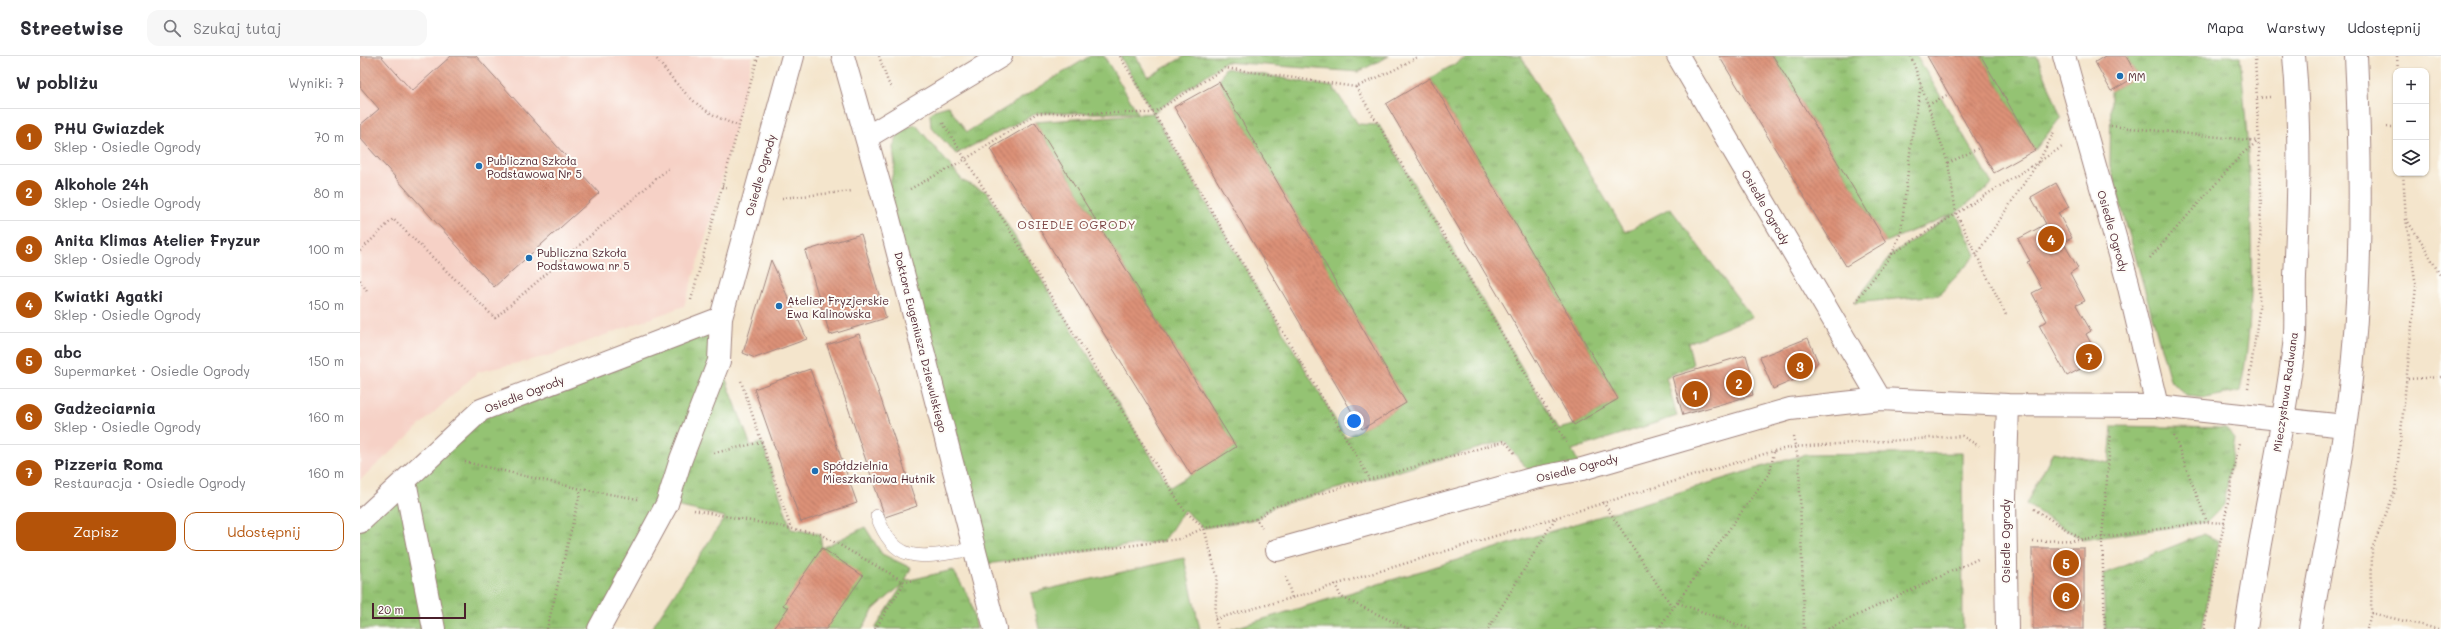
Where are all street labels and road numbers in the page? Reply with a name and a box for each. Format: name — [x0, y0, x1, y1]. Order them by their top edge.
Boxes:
street label: Osiedle Ogrody — [741, 132, 779, 218]
street label: Osiedle Ogrody — [1738, 167, 1794, 247]
street label: Osiedle Ogrody — [2094, 188, 2132, 274]
street label: Doktora Eugeniusza Dziewulskiego — [891, 250, 951, 434]
street label: Mieczysława Radwana — [2269, 331, 2301, 453]
street label: Osiedle Ogrody — [482, 372, 566, 416]
street label: Osiedle Ogrody — [1534, 450, 1620, 485]
street label: Osiedle Ogrody — [1998, 499, 2013, 583]

